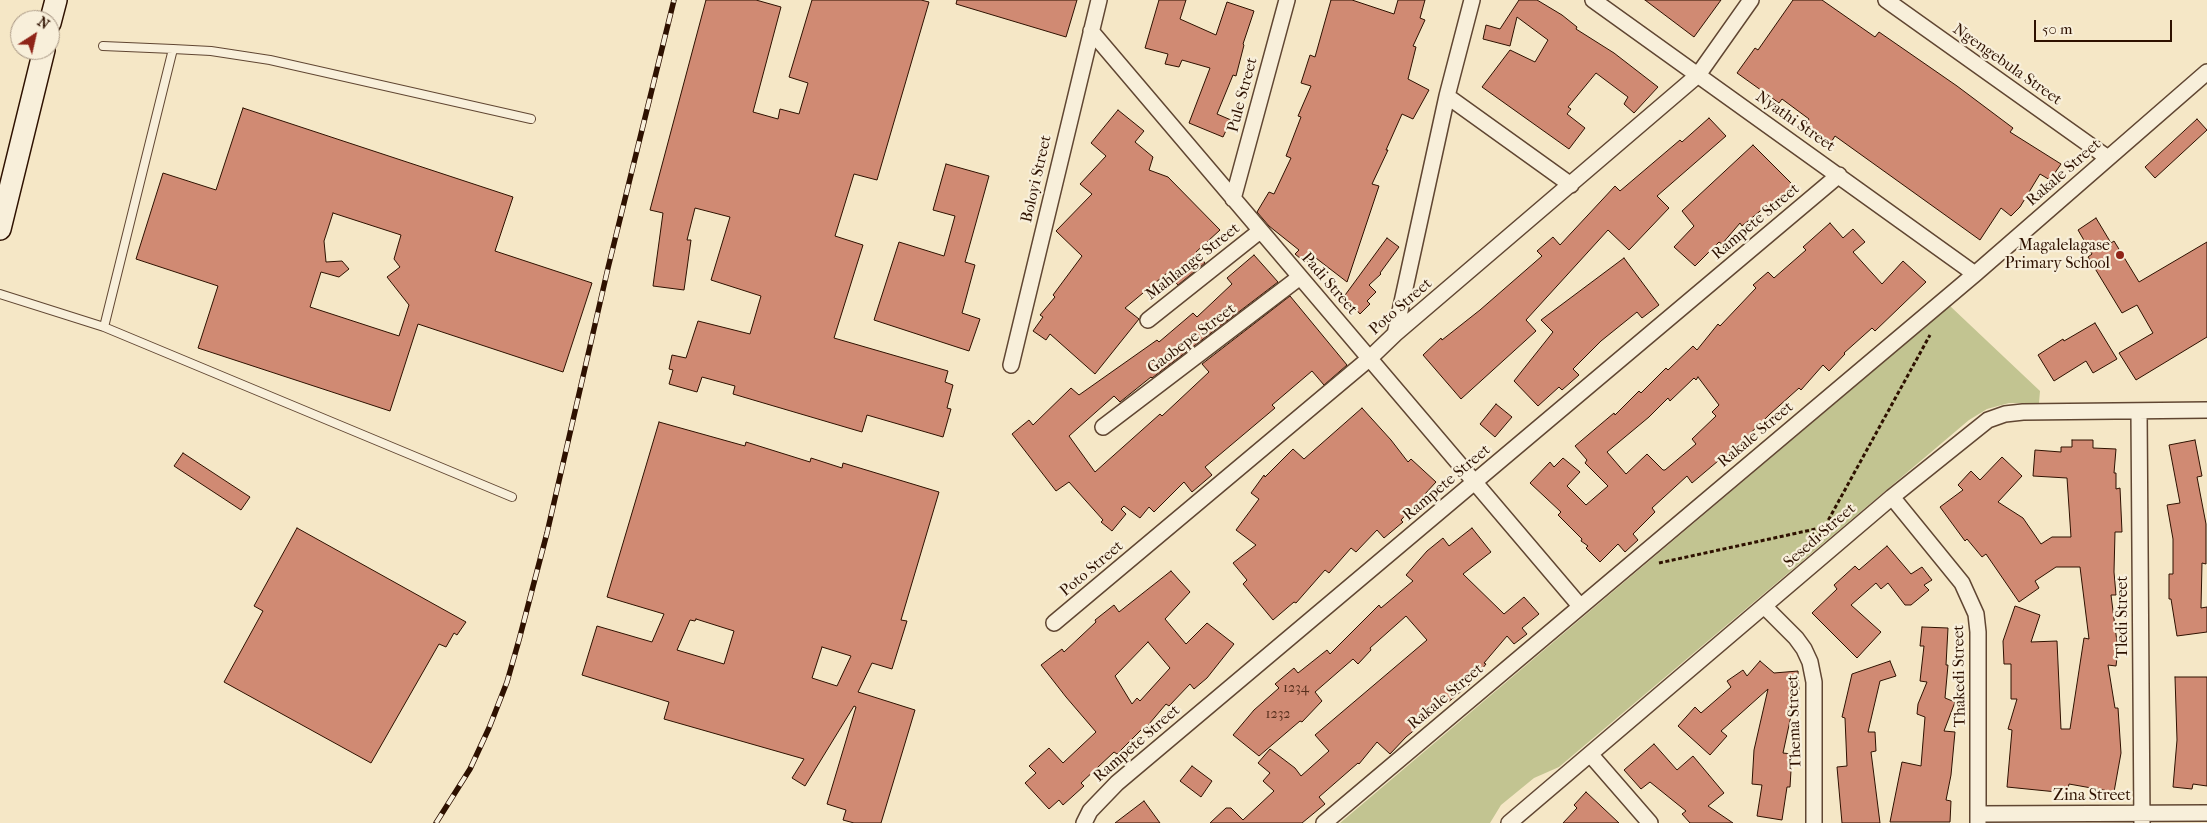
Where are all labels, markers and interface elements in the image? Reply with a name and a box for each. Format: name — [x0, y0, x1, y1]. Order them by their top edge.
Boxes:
north arrow — [10, 10, 60, 60]
scale bar — [2037, 10, 2174, 42]
text: N — [34, 13, 53, 33]
street label: Ngengebula Street — [1949, 20, 2065, 110]
text: 50 m — [2042, 20, 2072, 38]
street label: Pule Street — [1224, 56, 1262, 134]
street label: Nyathi Street — [1752, 88, 1838, 156]
street label: Boloyi Street — [1018, 133, 1056, 225]
street label: Rakale Street — [2023, 135, 2105, 211]
street label: Rampete Street — [1708, 180, 1804, 264]
street label: Mahlange Street — [1142, 219, 1244, 305]
place label: Magalelagase Primary School — [2005, 236, 2110, 274]
street label: Padi Street — [1297, 249, 1361, 319]
marker: Magalelagase Primary School — [2114, 249, 2126, 261]
street label: Poto Street — [1366, 275, 1436, 339]
street label: Gaobepe Street — [1144, 300, 1240, 378]
street label: Rakale Street — [1714, 398, 1798, 472]
street label: Rampete Street — [1399, 441, 1495, 525]
street label: Sesedi Street — [1780, 500, 1860, 572]
street label: Poto Street — [1056, 537, 1128, 601]
street label: Tledi Street — [2113, 576, 2133, 658]
street label: Thakedi Street — [1950, 625, 1970, 727]
street label: Rakale Street — [1404, 660, 1488, 734]
street label: Thema Street — [1784, 675, 1806, 769]
house number: 1234 — [1283, 681, 1309, 697]
street label: Rampete Street — [1090, 701, 1184, 787]
house number: 1232 — [1265, 707, 1291, 723]
street label: Zina Street — [2053, 786, 2131, 806]

